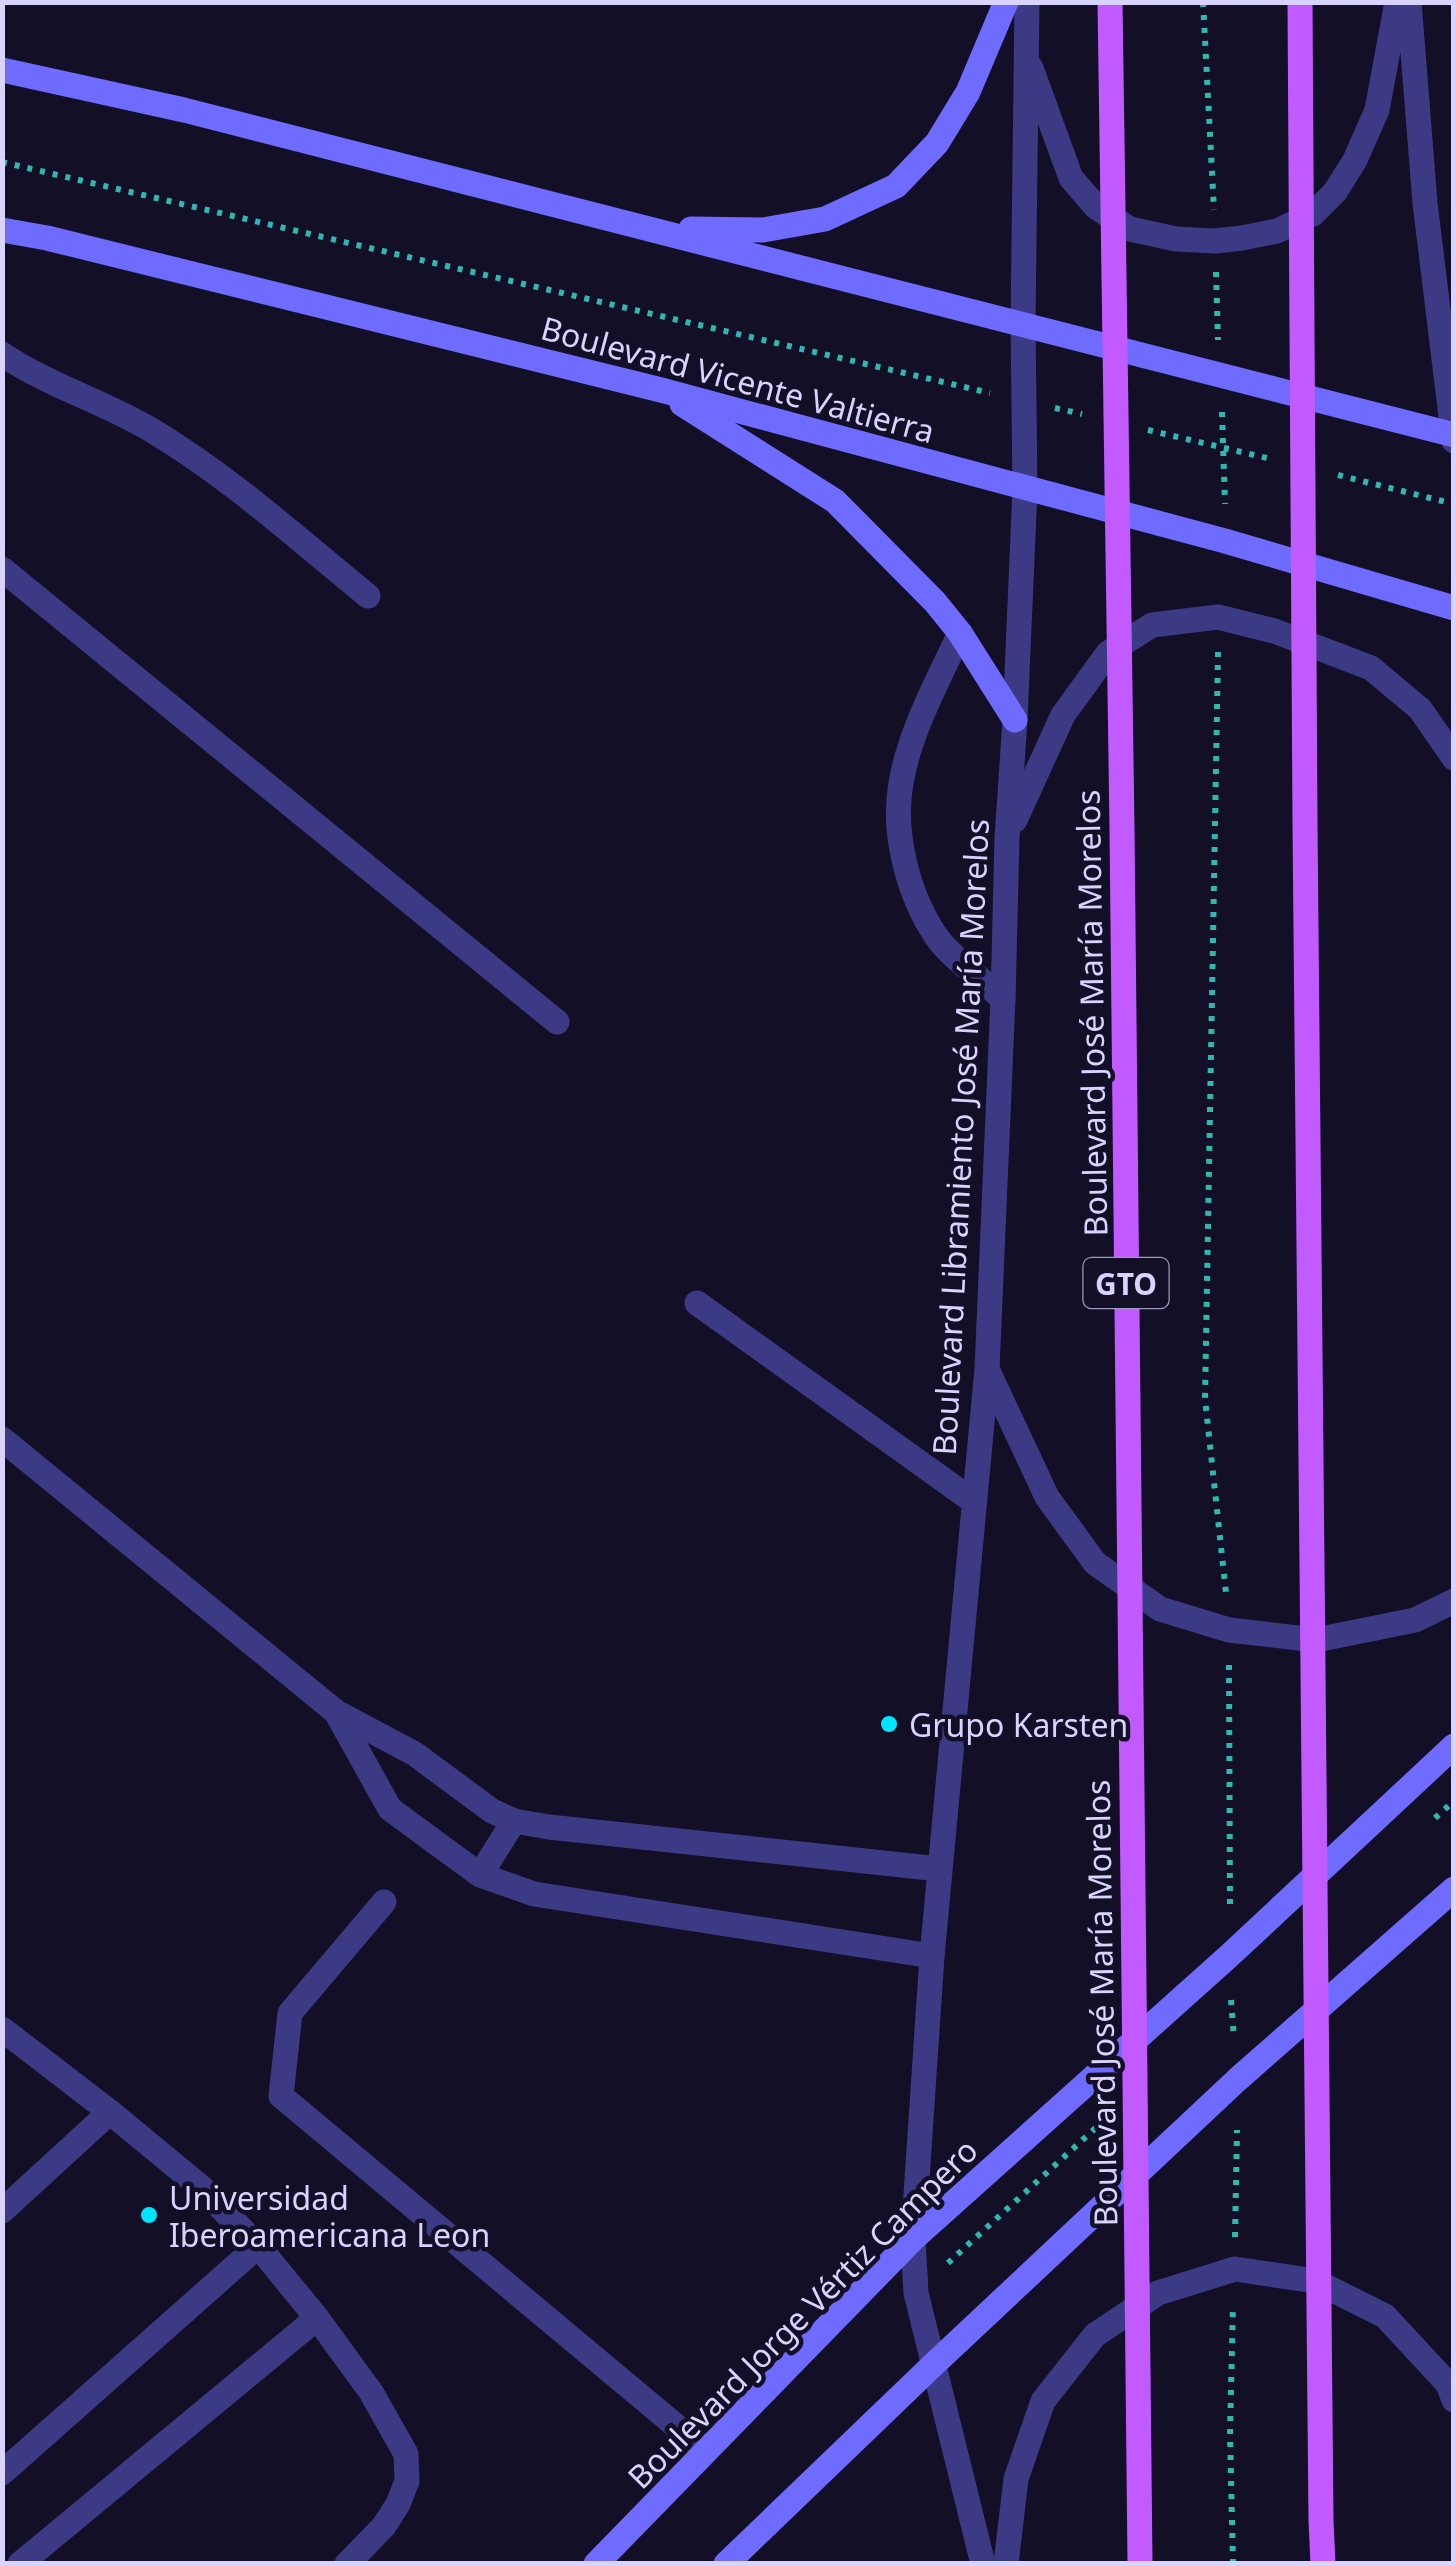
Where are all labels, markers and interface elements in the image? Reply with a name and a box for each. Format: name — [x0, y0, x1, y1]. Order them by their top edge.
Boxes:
street label: Boulevard Vicente Valtierra — [537, 306, 939, 452]
street label: Boulevard José María Morelos — [1066, 789, 1116, 1237]
street label: Boulevard Libramiento José María Morelos — [922, 818, 998, 1456]
road number: GTO — [1084, 1258, 1168, 1308]
place label: Grupo Karsten — [909, 1703, 1128, 1746]
marker: Grupo Karsten — [878, 1713, 900, 1735]
street label: Boulevard José María Morelos — [1076, 1779, 1126, 2227]
street label: Boulevard Jorge Vértiz Campero — [618, 2129, 986, 2497]
place label: Universidad Iberoamericana Leon — [169, 2176, 490, 2256]
marker: Universidad Iberoamericana Leon — [138, 2204, 160, 2226]

